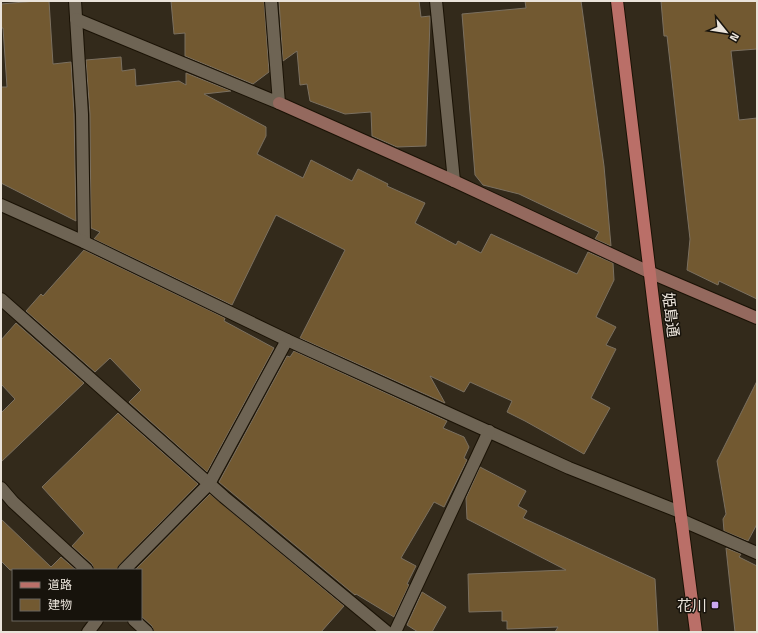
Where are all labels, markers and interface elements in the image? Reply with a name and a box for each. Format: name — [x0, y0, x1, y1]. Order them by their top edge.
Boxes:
north arrow — [706, 12, 746, 52]
text: N — [726, 30, 743, 44]
street label: 姫島通 — [657, 291, 685, 339]
legend — [12, 569, 142, 621]
text: 道路 — [48, 575, 72, 594]
place label: 花川 — [677, 594, 707, 617]
text: 建物 — [48, 595, 72, 614]
marker: 花川 — [710, 600, 720, 610]

